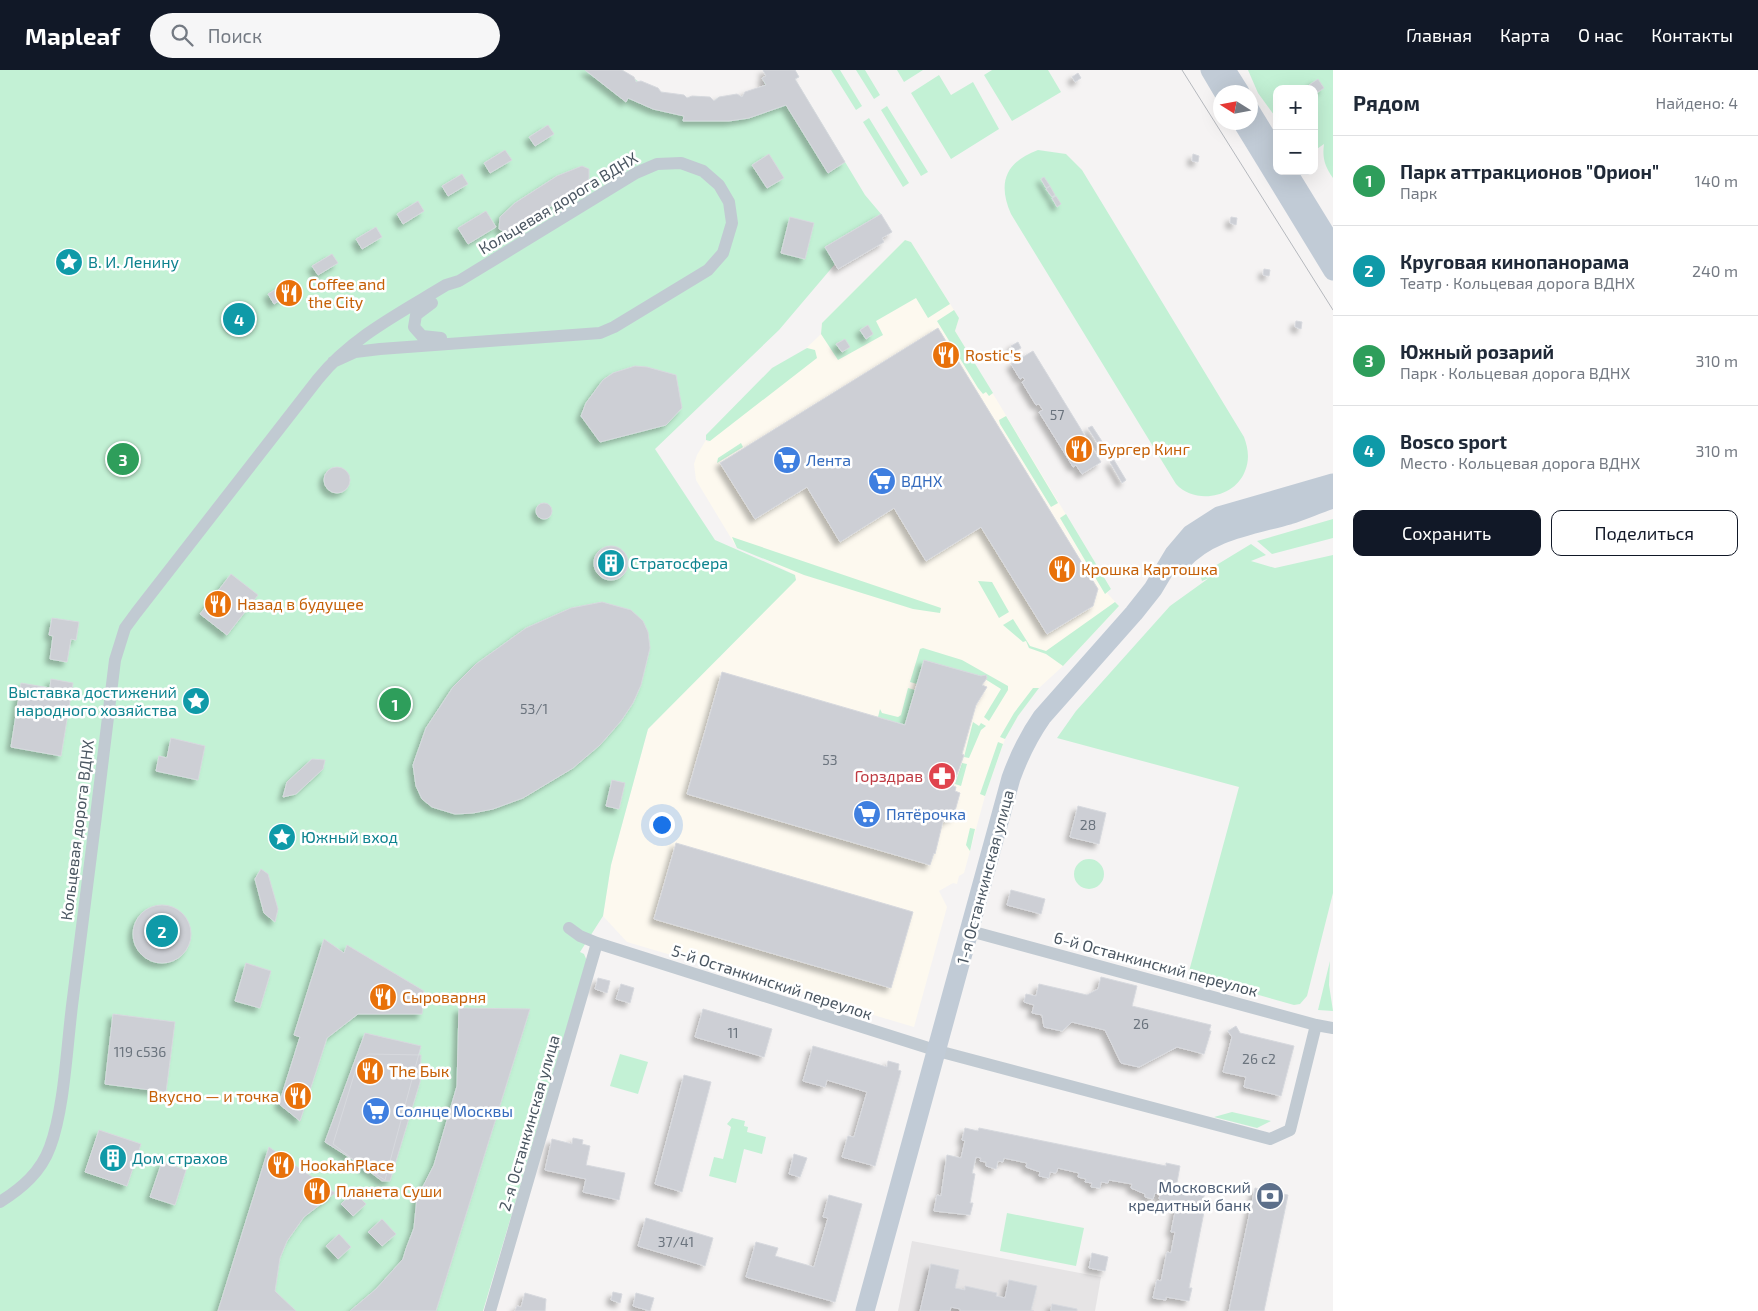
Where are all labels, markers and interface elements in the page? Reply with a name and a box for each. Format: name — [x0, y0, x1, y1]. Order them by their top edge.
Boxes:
search box — [150, 13, 500, 58]
text: Mapleaf — [25, 21, 120, 50]
icon: search — [168, 21, 196, 49]
text: Поиск — [208, 24, 262, 47]
text: Главная — [1406, 24, 1472, 46]
text: Карта — [1500, 24, 1550, 46]
text: О нас — [1578, 24, 1623, 46]
text: Контакты — [1651, 24, 1733, 46]
north arrow — [1213, 85, 1258, 130]
map controls — [1273, 85, 1318, 175]
button: + — [1273, 85, 1318, 130]
text: Рядом — [1353, 90, 1420, 115]
text: Найдено: 4 — [1655, 93, 1738, 112]
button: − — [1273, 130, 1318, 175]
street label: Кольцевая дорога ВДНХ — [475, 147, 641, 258]
text: Парк аттракционов "Орион" — [1400, 160, 1659, 183]
text: 1 — [1366, 171, 1372, 190]
text: 140 m — [1695, 171, 1738, 190]
text: Парк — [1400, 183, 1437, 202]
place icon: В. И. Ленину — [54, 247, 84, 277]
text: Круговая кинопанорама — [1400, 250, 1629, 273]
place label: В. И. Ленину — [88, 252, 180, 272]
text: 2 — [1364, 261, 1374, 280]
text: 240 m — [1692, 261, 1738, 280]
text: Театр · Кольцевая дорога ВДНХ — [1400, 273, 1635, 292]
place label: Coffee and the City — [308, 274, 385, 311]
restaurant icon: Coffee and the City — [274, 278, 304, 308]
pin: 4 — [223, 300, 255, 338]
restaurant icon: Rostic's — [931, 340, 961, 370]
text: Южный розарий — [1400, 340, 1554, 363]
place label: Rostic's — [965, 345, 1021, 364]
text: 3 — [1364, 351, 1374, 370]
text: 310 m — [1696, 351, 1738, 370]
text: Парк · Кольцевая дорога ВДНХ — [1400, 363, 1630, 382]
house number: 57 — [1050, 406, 1064, 423]
text: Bosco sport — [1400, 430, 1507, 453]
restaurant icon: Бургер Кинг — [1064, 434, 1094, 464]
place label: Бургер Кинг — [1098, 439, 1190, 459]
pin: 3 — [107, 440, 139, 478]
text: 4 — [1364, 441, 1374, 460]
text: 310 m — [1696, 441, 1738, 460]
supermarket icon: Лента — [772, 445, 802, 475]
place label: Лента — [806, 450, 851, 469]
text: Место · Кольцевая дорога ВДНХ — [1400, 453, 1640, 472]
supermarket icon: ВДНХ — [867, 466, 897, 496]
place label: ВДНХ — [901, 471, 943, 490]
button: Сохранить — [1353, 510, 1541, 556]
button: Поделиться — [1551, 510, 1738, 556]
building icon: Стратосфера — [596, 548, 626, 578]
place label: Стратосфера — [630, 553, 728, 572]
restaurant icon: Крошка Картошка — [1047, 554, 1077, 584]
place label: Крошка Картошка — [1081, 559, 1218, 578]
restaurant icon: Назад в будущее — [203, 589, 233, 619]
place label: Назад в будущее — [237, 594, 364, 614]
place label: Выставка достижений народного хозяйства — [8, 682, 177, 719]
pin: 1 — [379, 685, 411, 723]
place icon: Выставка достижений народного хозяйства — [181, 686, 211, 716]
house number: 53/1 — [520, 700, 548, 717]
street label: Кольцевая дорога ВДНХ — [56, 738, 97, 921]
house number: 53 — [822, 751, 838, 768]
pharmacy icon: Горздрав — [927, 761, 957, 791]
place label: Горздрав — [854, 766, 923, 785]
street label: 1-я Останкинская улица — [952, 788, 1018, 966]
supermarket icon: Пятёрочка — [852, 799, 882, 829]
place label: Пятёрочка — [886, 804, 966, 823]
your location — [649, 812, 675, 838]
house number: 28 — [1080, 816, 1096, 833]
place icon: Южный вход — [267, 822, 297, 852]
place label: Южный вход — [301, 827, 398, 846]
pin: 2 — [146, 912, 178, 950]
street label: 6-й Останкинский переулок — [1052, 927, 1261, 1001]
street label: 5-й Останкинский переулок — [669, 940, 875, 1024]
restaurant icon: Сыроварня — [368, 982, 398, 1012]
place label: Сыроварня — [402, 987, 486, 1006]
house number: 26 — [1133, 1015, 1149, 1032]
house number: 11 — [727, 1024, 739, 1041]
street label: 2-я Останкинская улица — [494, 1033, 564, 1213]
house number: 119 с536 — [114, 1043, 166, 1060]
house number: 26 с2 — [1242, 1050, 1276, 1067]
restaurant icon: The Бык — [355, 1056, 385, 1086]
place label: The Бык — [389, 1061, 450, 1080]
restaurant icon: Вкусно — и точка — [283, 1081, 313, 1111]
place label: Вкусно — и точка — [149, 1086, 279, 1106]
supermarket icon: Солнце Москвы — [361, 1096, 391, 1126]
place label: Солнце Москвы — [395, 1101, 513, 1120]
building icon: Дом страхов — [98, 1143, 128, 1173]
place label: Дом страхов — [132, 1148, 228, 1167]
restaurant icon: HookahPlace — [266, 1150, 296, 1180]
place label: HookahPlace — [300, 1155, 394, 1174]
restaurant icon: Планета Суши — [302, 1176, 332, 1206]
place label: Московский кредитный банк — [1128, 1177, 1251, 1214]
place label: Планета Суши — [336, 1181, 442, 1201]
bank icon: Московский кредитный банк — [1255, 1181, 1285, 1211]
house number: 37/41 — [658, 1233, 694, 1250]

